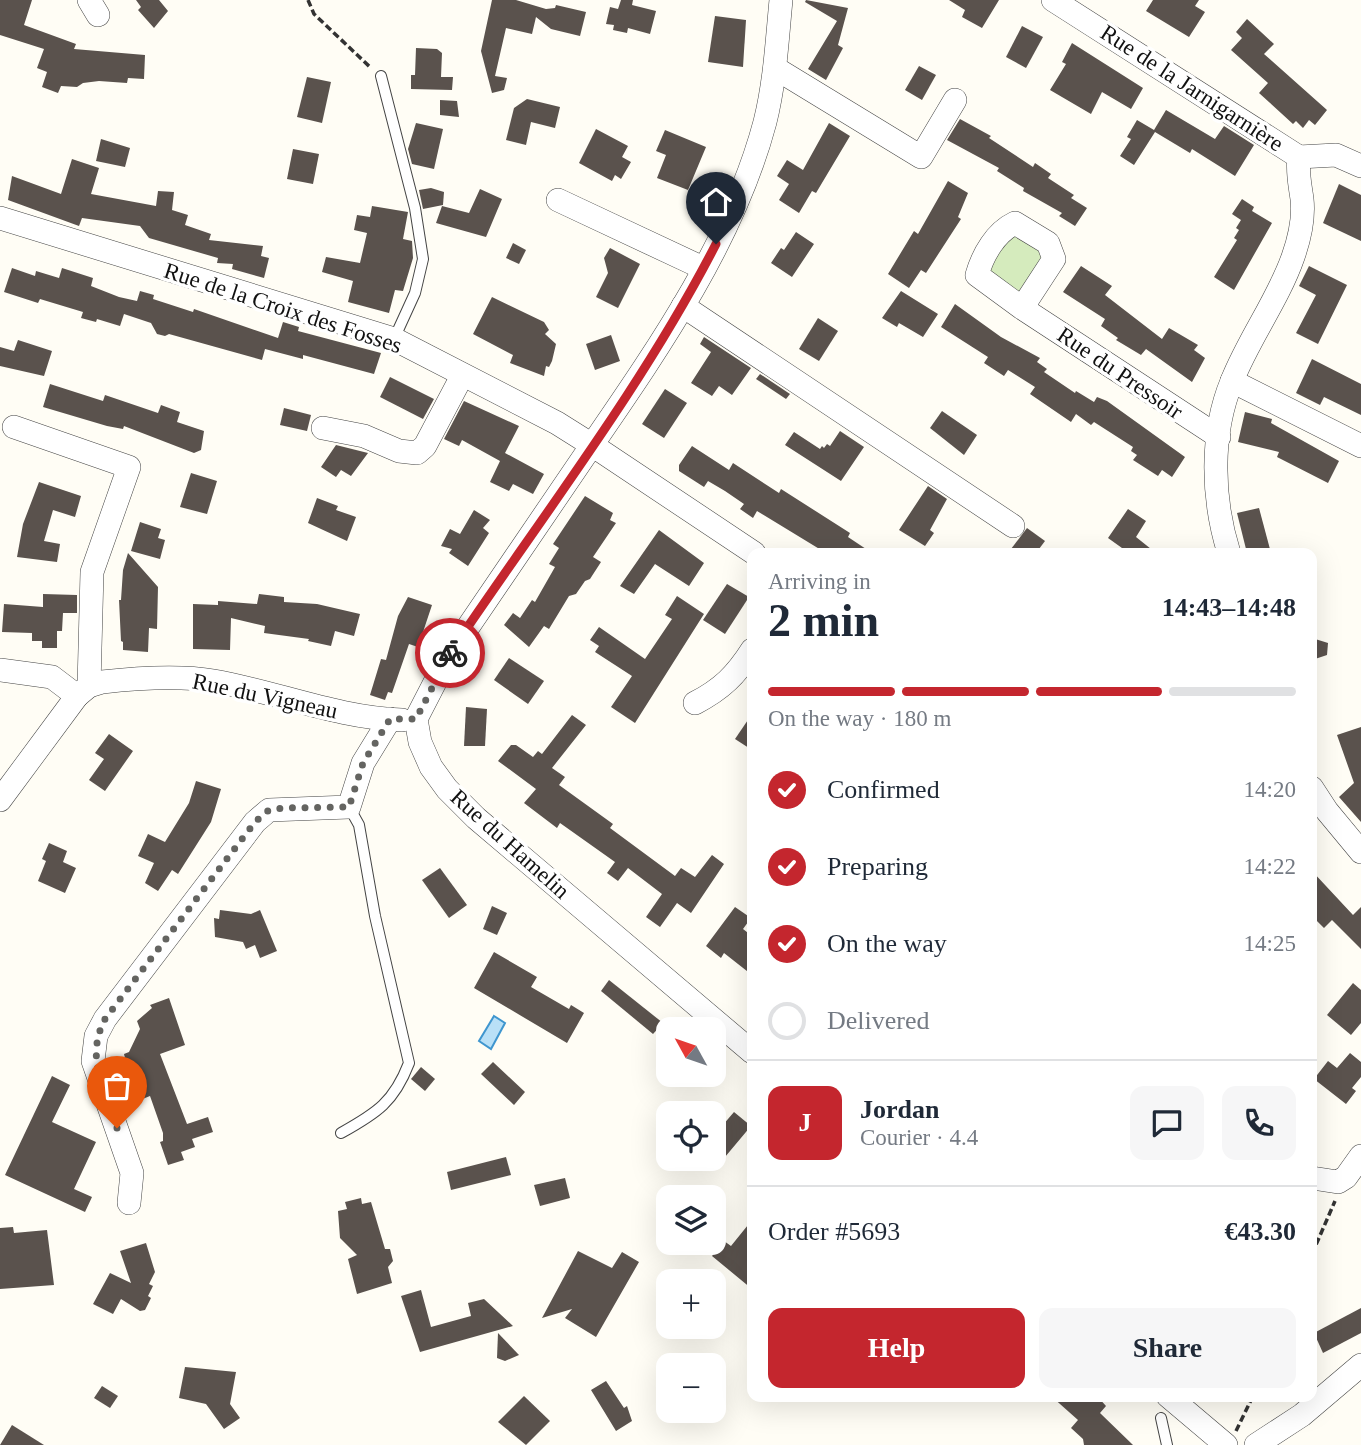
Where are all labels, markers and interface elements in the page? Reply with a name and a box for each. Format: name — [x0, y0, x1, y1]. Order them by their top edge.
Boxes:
street label: Rue de la Jarnigarnière — [1096, 20, 1288, 156]
pin — [686, 172, 746, 244]
icon: home — [697, 183, 735, 221]
street label: Rue de la Croix des Fosses — [161, 258, 405, 358]
street label: Rue du Pressoir — [1053, 322, 1188, 424]
text: Arriving in — [768, 569, 871, 594]
text: 14:43–14:48 — [1162, 593, 1296, 622]
text: 2 min — [768, 595, 879, 646]
courier — [415, 618, 485, 688]
icon: bike — [431, 634, 469, 672]
street label: Rue du Vigneau — [190, 668, 340, 724]
text: On the way · 180 m — [768, 706, 951, 731]
icon: check — [768, 771, 806, 809]
text: Confirmed — [827, 775, 940, 804]
text: 14:20 — [1244, 777, 1296, 802]
street label: Rue du Hamelin — [446, 784, 575, 904]
icon: check — [768, 848, 806, 886]
text: Preparing — [827, 852, 928, 881]
text: 14:22 — [1244, 854, 1296, 879]
icon: check — [768, 925, 806, 963]
text: On the way — [827, 929, 947, 958]
text: 14:25 — [1244, 931, 1296, 956]
text: Delivered — [827, 1006, 930, 1035]
north arrow — [656, 1017, 726, 1087]
map controls — [656, 1017, 726, 1423]
pin — [87, 1056, 147, 1128]
icon: bag — [98, 1067, 136, 1105]
button: chat — [1130, 1086, 1204, 1160]
button: phone — [1222, 1086, 1296, 1160]
text: Jordan — [860, 1095, 939, 1124]
button: locate — [656, 1101, 726, 1171]
text: J — [799, 1108, 812, 1137]
text: Courier · 4.4 — [860, 1125, 978, 1150]
button: layers — [656, 1185, 726, 1255]
text: Order #5693 — [768, 1217, 900, 1246]
text: €43.30 — [1225, 1217, 1296, 1246]
button: + — [656, 1269, 726, 1339]
button: Help — [768, 1308, 1025, 1388]
button: Share — [1039, 1308, 1296, 1388]
button: − — [656, 1353, 726, 1423]

